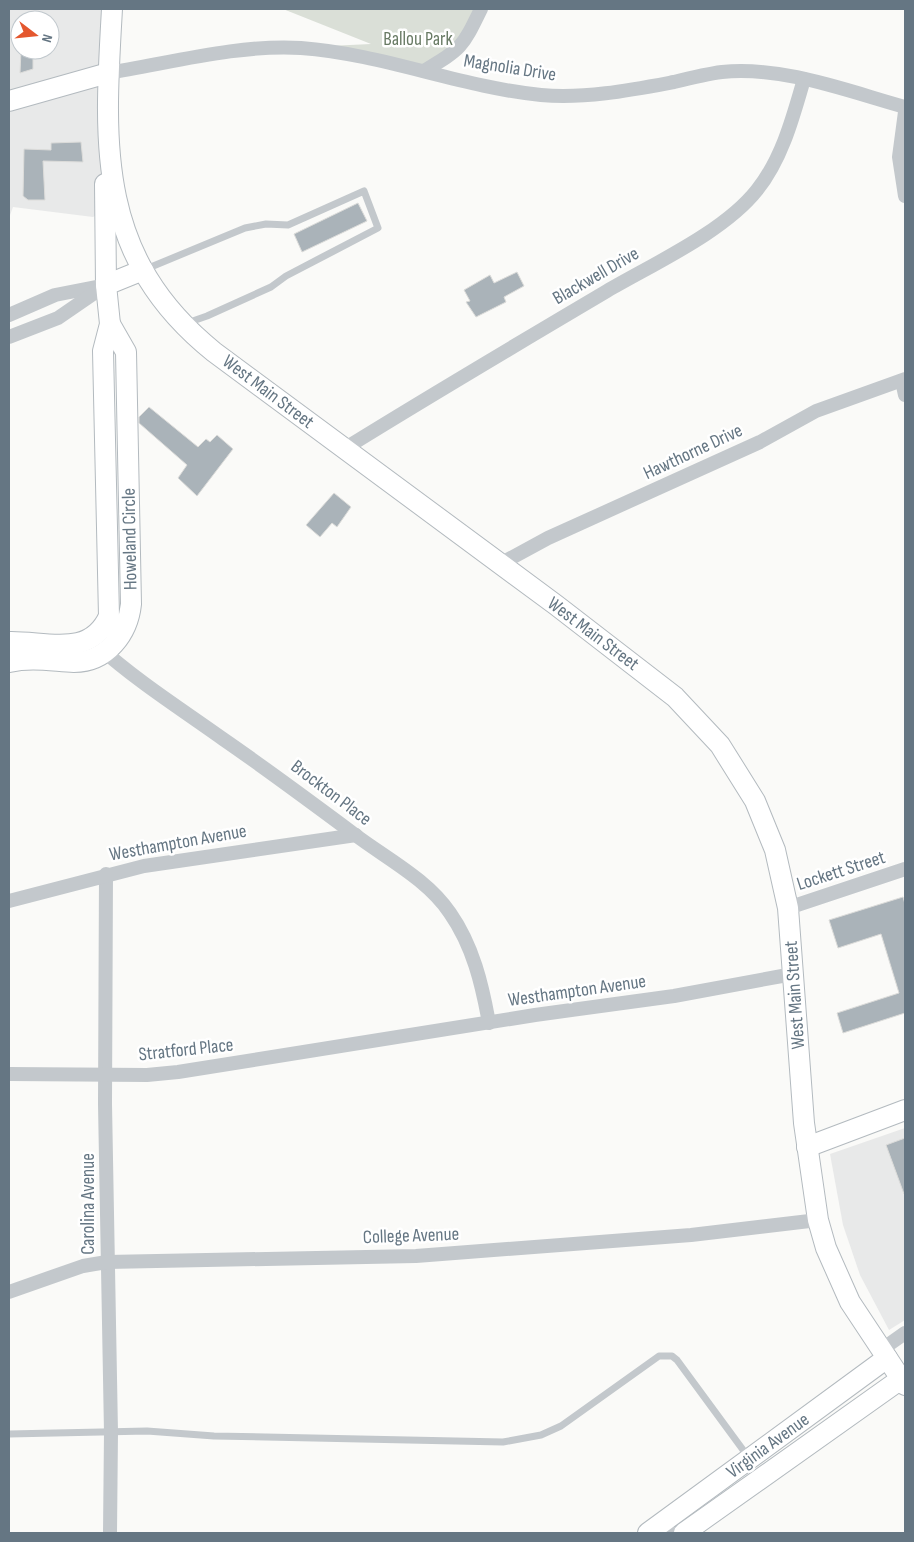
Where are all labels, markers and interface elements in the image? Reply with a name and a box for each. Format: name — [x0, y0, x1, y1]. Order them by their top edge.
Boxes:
north arrow — [10, 10, 60, 60]
park label: Ballou Park — [383, 28, 454, 51]
text: N — [38, 33, 56, 44]
street label: Magnolia Drive — [462, 49, 558, 87]
street label: Blackwell Drive — [549, 242, 643, 310]
street label: West Main Street — [218, 350, 318, 434]
street label: Hawthorne Drive — [640, 419, 746, 485]
street label: Howeland Circle — [118, 488, 142, 590]
street label: West Main Street — [543, 592, 643, 676]
street label: Brockton Place — [286, 755, 376, 831]
street label: Westhampton Avenue — [108, 820, 248, 866]
street label: Lockett Street — [794, 846, 888, 896]
street label: West Main Street — [780, 940, 810, 1050]
street label: Westhampton Avenue — [507, 970, 647, 1012]
street label: Stratford Place — [137, 1034, 235, 1066]
street label: Carolina Avenue — [77, 1153, 100, 1255]
street label: College Avenue — [362, 1223, 460, 1249]
street label: Virginia Avenue — [722, 1408, 814, 1484]

